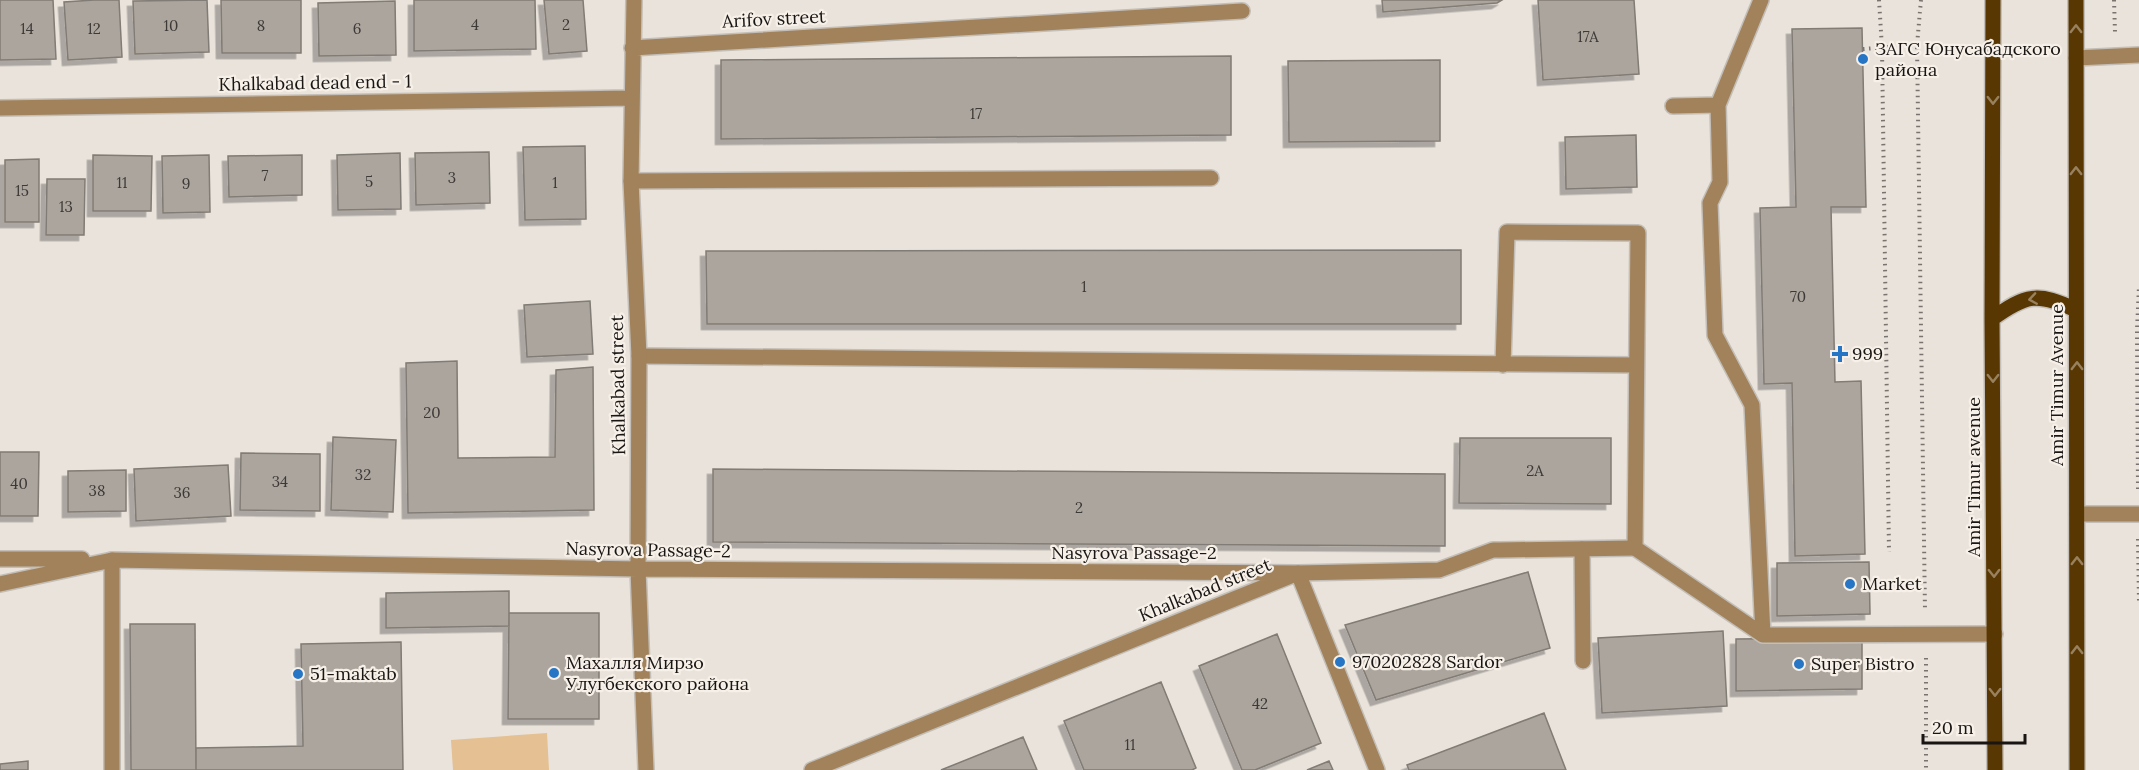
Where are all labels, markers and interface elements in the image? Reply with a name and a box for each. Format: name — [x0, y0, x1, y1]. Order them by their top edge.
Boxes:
street label: Arifov street — [721, 4, 826, 33]
house number: 4 — [471, 15, 479, 34]
house number: 2 — [562, 15, 570, 34]
house number: 10 — [164, 16, 178, 35]
house number: 8 — [257, 16, 265, 35]
house number: 14 — [20, 19, 34, 38]
house number: 12 — [87, 19, 101, 38]
house number: 6 — [353, 19, 361, 38]
one-way arrow — [2070, 25, 2082, 34]
house number: 17A — [1577, 27, 1599, 46]
place label: ЗАГС Юнусабадского района — [1875, 37, 2061, 81]
marker: ЗАГС Юнусабадского района — [1856, 52, 1870, 66]
street label: Khalkabad dead end - 1 — [218, 69, 412, 96]
one-way arrow — [1987, 96, 1999, 105]
house number: 17 — [970, 104, 982, 123]
house number: 7 — [262, 166, 269, 185]
one-way arrow — [2070, 167, 2082, 176]
house number: 3 — [448, 168, 456, 187]
house number: 5 — [365, 172, 373, 191]
house number: 11 — [117, 173, 127, 192]
house number: 1 — [552, 173, 558, 192]
house number: 9 — [182, 174, 190, 193]
house number: 15 — [15, 181, 29, 200]
house number: 13 — [59, 197, 73, 216]
house number: 1 — [1081, 277, 1087, 296]
house number: 70 — [1790, 287, 1806, 306]
one-way arrow — [2028, 293, 2038, 305]
street label: Amir Timur Avenue — [2045, 304, 2068, 467]
street label: Khalkabad street — [605, 314, 630, 456]
place label: 999 — [1852, 342, 1883, 365]
marker: 999 — [1833, 347, 1847, 361]
one-way arrow — [2071, 362, 2083, 371]
one-way arrow — [1987, 373, 1999, 382]
street label: Amir Timur avenue — [1962, 397, 1985, 558]
house number: 20 — [423, 403, 441, 422]
house number: 2А — [1526, 461, 1544, 480]
house number: 32 — [355, 465, 371, 484]
house number: 34 — [272, 472, 288, 491]
house number: 40 — [10, 474, 28, 493]
house number: 38 — [89, 481, 105, 500]
house number: 36 — [173, 483, 191, 502]
house number: 2 — [1075, 498, 1083, 517]
street label: Nasyrova Passage-2 — [565, 537, 731, 562]
street label: Nasyrova Passage-2 — [1051, 541, 1217, 564]
street label: Khalkabad street — [1135, 553, 1274, 627]
one-way arrow — [2071, 557, 2083, 566]
one-way arrow — [1988, 568, 2000, 577]
place label: Market — [1862, 572, 1922, 595]
marker: Market — [1843, 577, 1857, 591]
one-way arrow — [2071, 646, 2083, 655]
place label: 970202828 Sardor — [1352, 650, 1503, 673]
place label: Махалля Мирзо Улугбекского района — [565, 651, 749, 695]
place label: Super Bistro — [1811, 652, 1914, 675]
marker: 970202828 Sardor — [1333, 655, 1347, 669]
marker: Super Bistro — [1792, 657, 1806, 671]
place label: 51-maktab — [310, 662, 397, 685]
marker: Махалля Мирзо Улугбекского района — [547, 666, 561, 680]
marker: 51-maktab — [291, 667, 305, 681]
one-way arrow — [1989, 688, 2001, 697]
house number: 42 — [1252, 694, 1268, 713]
scale bar — [1923, 707, 2025, 745]
text: 20 m — [1932, 716, 1974, 739]
house number: 11 — [1125, 735, 1135, 754]

